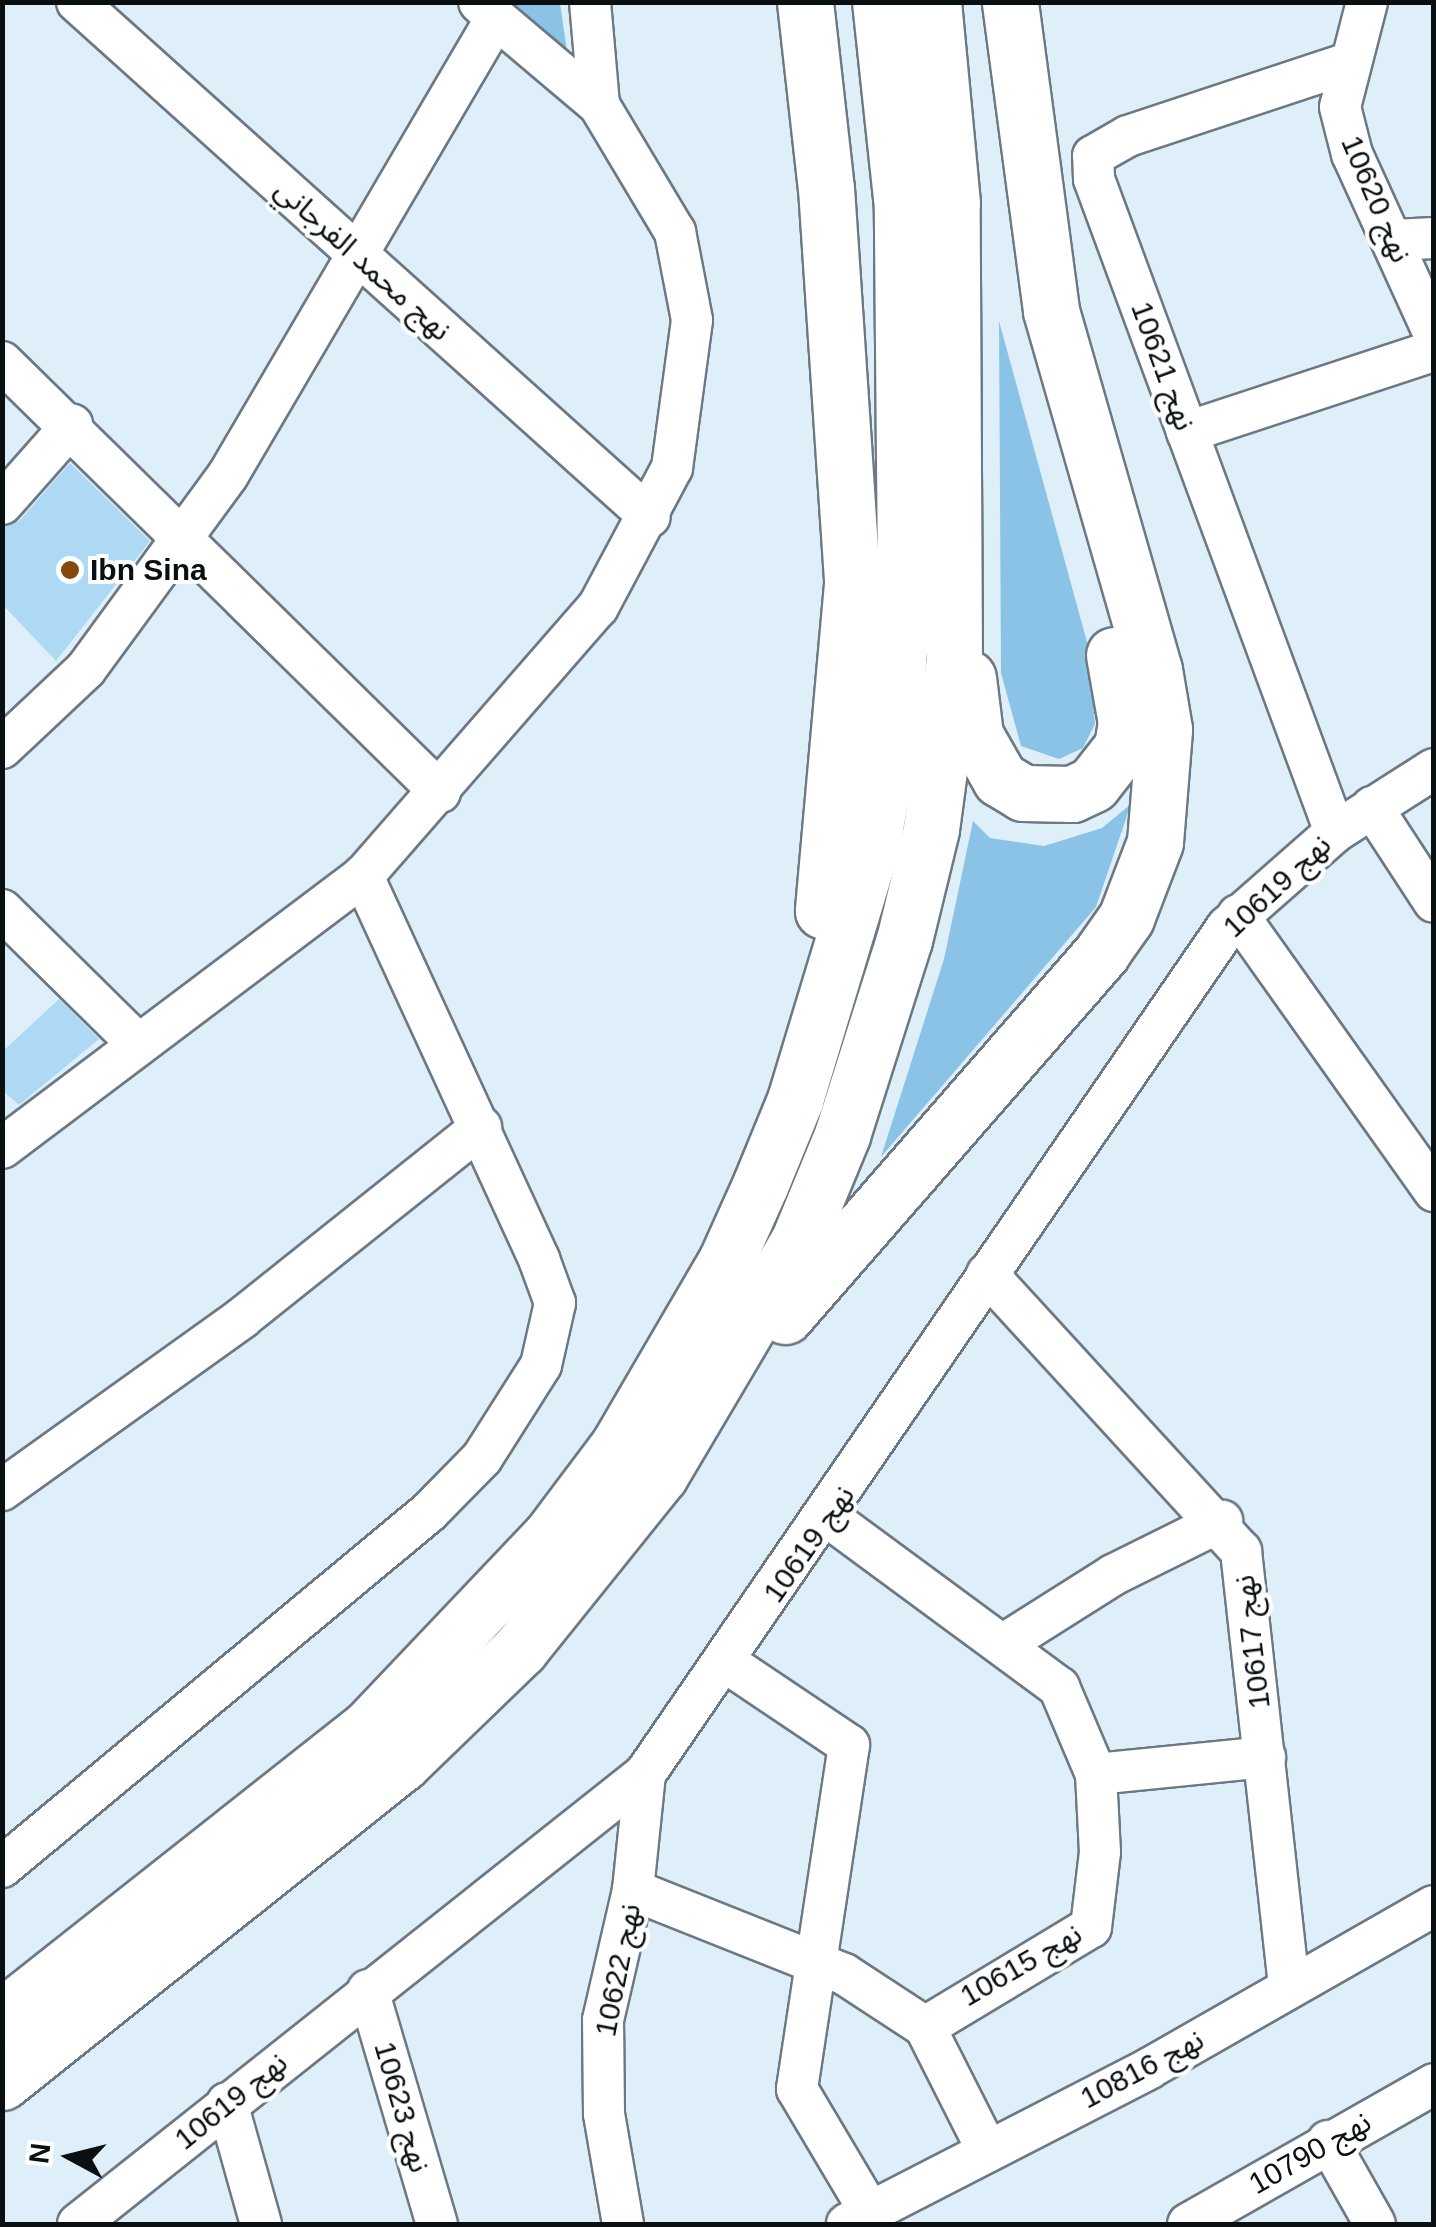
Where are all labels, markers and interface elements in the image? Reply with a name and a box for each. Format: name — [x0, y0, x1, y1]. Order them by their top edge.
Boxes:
street label: نهج 10620 — [1333, 130, 1419, 268]
street label: نهج محمد الفرجاني — [268, 171, 458, 349]
street label: نهج 10621 — [1123, 297, 1203, 435]
place label: Ibn Sina — [90, 552, 207, 588]
marker: Ibn Sina — [59, 559, 81, 581]
street label: نهج 10619 — [1216, 827, 1338, 945]
street label: نهج 10619 — [756, 1479, 862, 1609]
street label: نهج 10617 — [1226, 1573, 1278, 1711]
street label: نهج 10622 — [587, 1901, 649, 2039]
street label: نهج 10615 — [954, 1916, 1088, 2014]
street label: نهج 10816 — [1074, 2022, 1210, 2116]
street label: نهج 10623 — [366, 2037, 438, 2177]
street label: نهج 10619 — [167, 2045, 295, 2157]
street label: نهج 10790 — [1243, 2104, 1377, 2202]
north arrow — [20, 2107, 120, 2207]
text: N — [23, 2141, 56, 2165]

